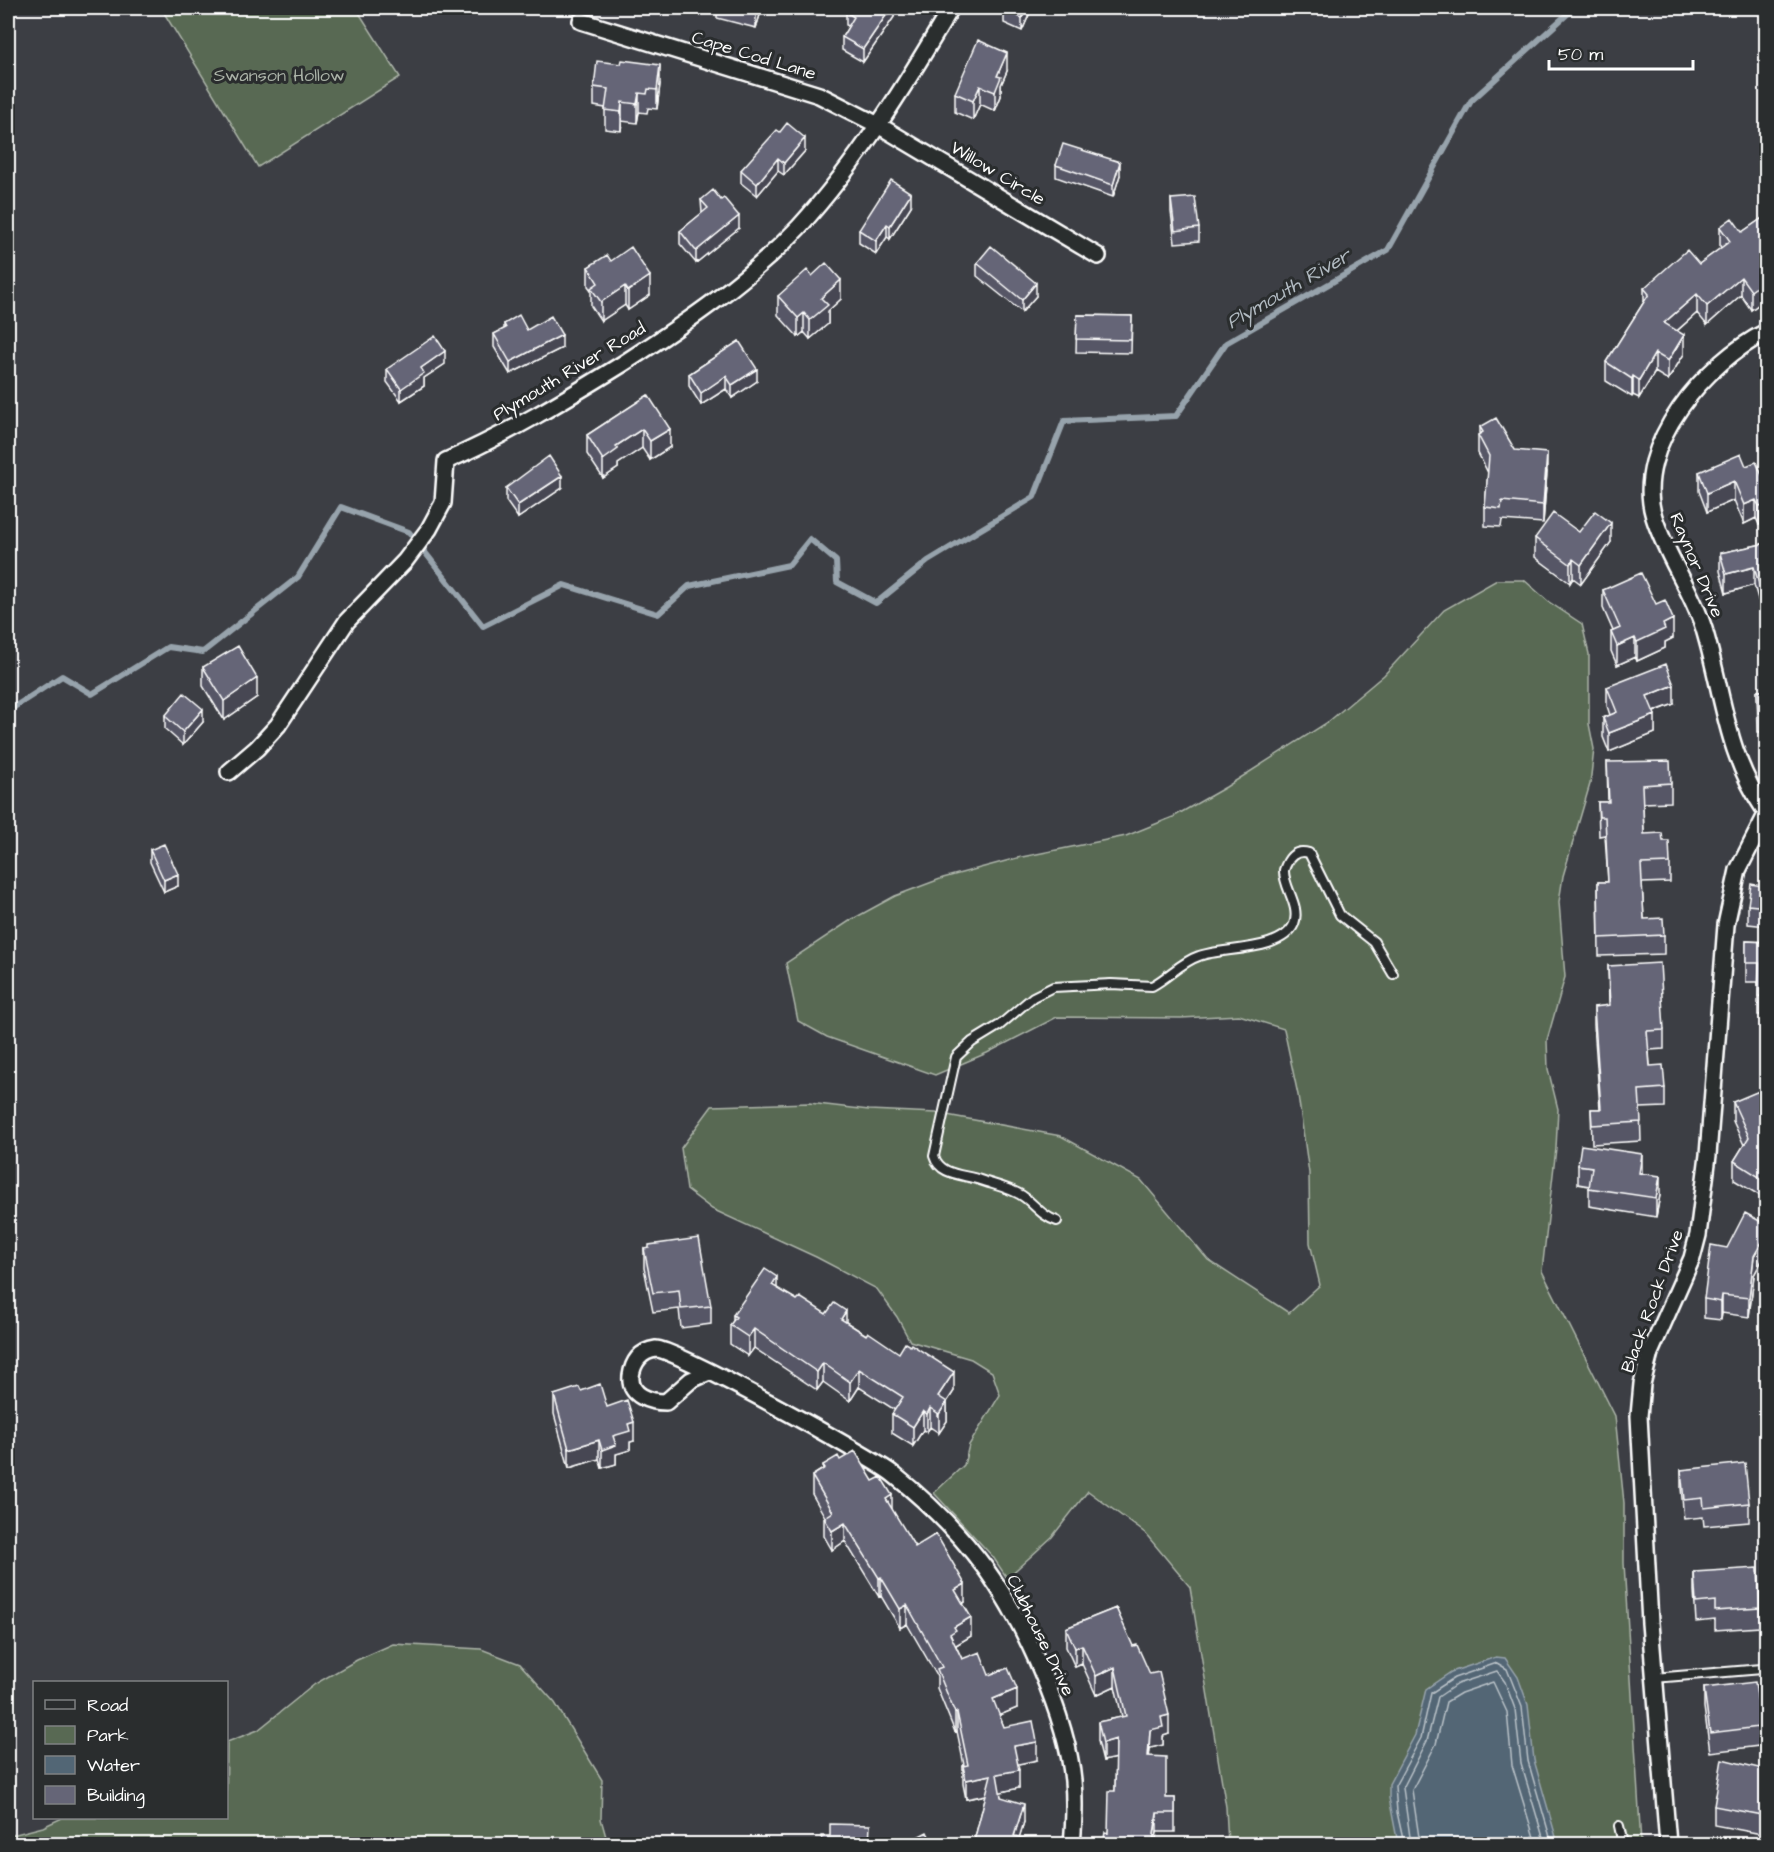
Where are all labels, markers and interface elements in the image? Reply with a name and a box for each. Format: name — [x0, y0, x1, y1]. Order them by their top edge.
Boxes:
street label: Cape Cod Lane — [689, 25, 819, 86]
scale bar — [1549, 33, 1693, 71]
text: 50 m — [1558, 42, 1603, 67]
park label: Swanson Hollow — [213, 63, 345, 88]
street label: Willow Circle — [946, 135, 1050, 212]
water label: Plymouth River — [1221, 241, 1358, 337]
street label: Plymouth River Road — [488, 316, 651, 428]
street label: Raynor Drive — [1662, 509, 1730, 622]
street label: Black Rock Drive — [1615, 1226, 1690, 1376]
street label: Clubhouse Drive — [1000, 1570, 1081, 1700]
legend — [33, 1681, 228, 1819]
text: Road — [87, 1693, 128, 1718]
text: Park — [87, 1723, 129, 1748]
text: Water — [87, 1753, 140, 1778]
text: Building — [87, 1783, 145, 1809]

